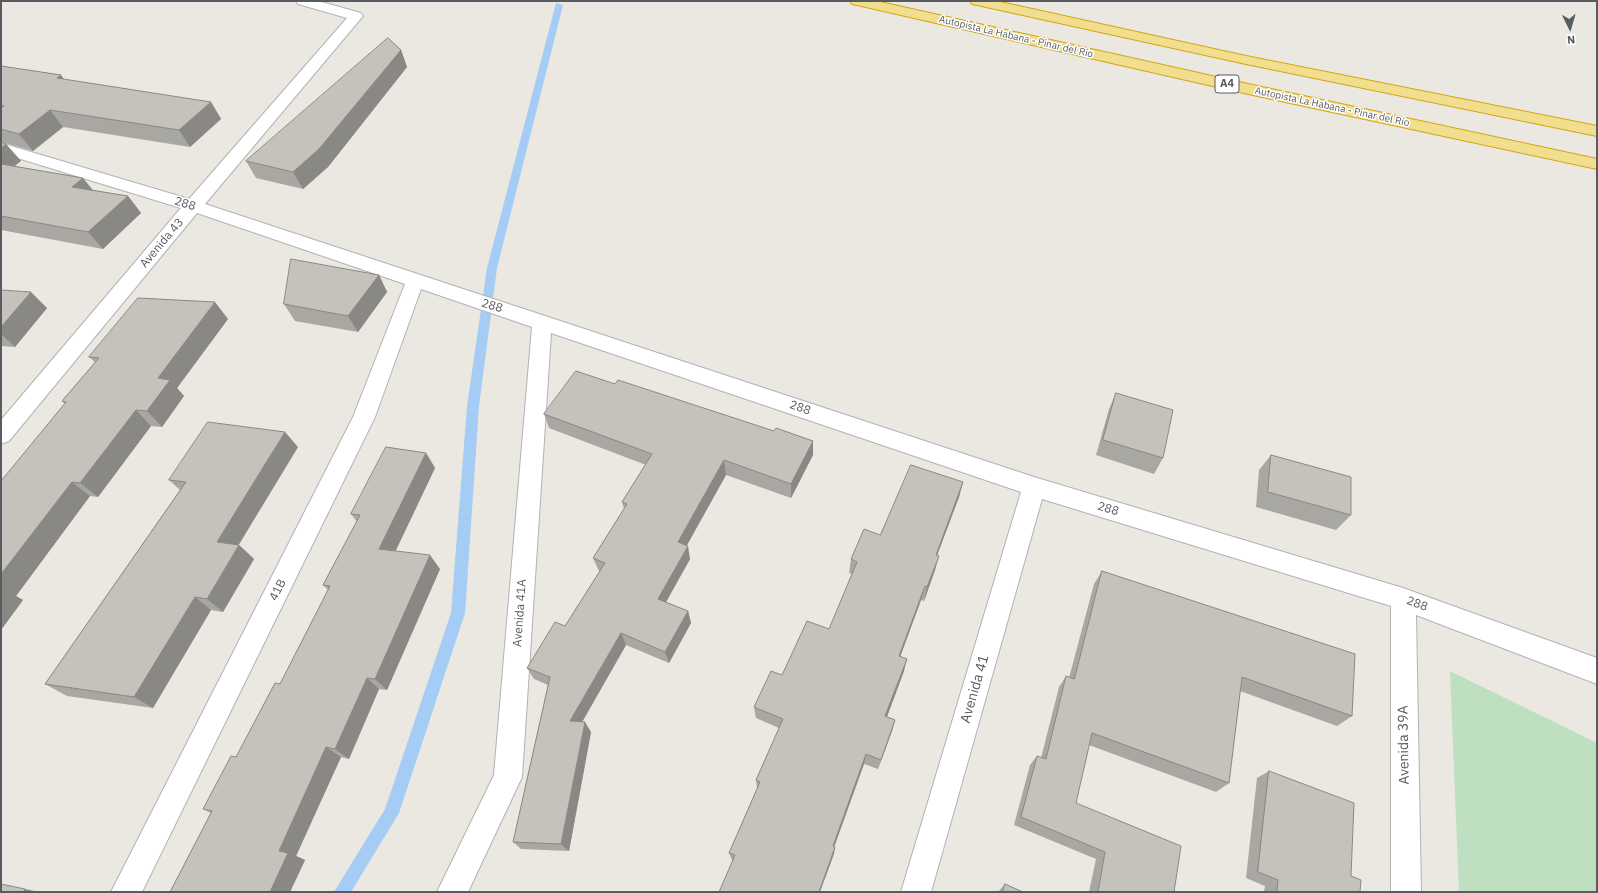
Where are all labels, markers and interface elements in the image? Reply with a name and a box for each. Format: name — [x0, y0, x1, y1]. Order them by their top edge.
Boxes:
north arrow — [1550, 8, 1590, 48]
street label: Autopista La Habana - Pinar del Río — [938, 13, 1094, 61]
text: N — [1566, 33, 1576, 47]
road number: A4 — [1215, 75, 1239, 93]
street label: Autopista La Habana - Pinar del Río — [1254, 85, 1410, 129]
street label: 288 — [173, 194, 197, 214]
street label: Avenida 43 — [137, 215, 187, 271]
street label: 288 — [480, 296, 504, 316]
street label: 288 — [787, 398, 813, 418]
street label: 288 — [1096, 499, 1120, 519]
street label: 41B — [267, 577, 289, 603]
street label: Avenida 41A — [510, 579, 530, 647]
street label: 288 — [1404, 594, 1430, 614]
street label: Avenida 41 — [957, 653, 993, 725]
street label: Avenida 39A — [1395, 705, 1413, 785]

